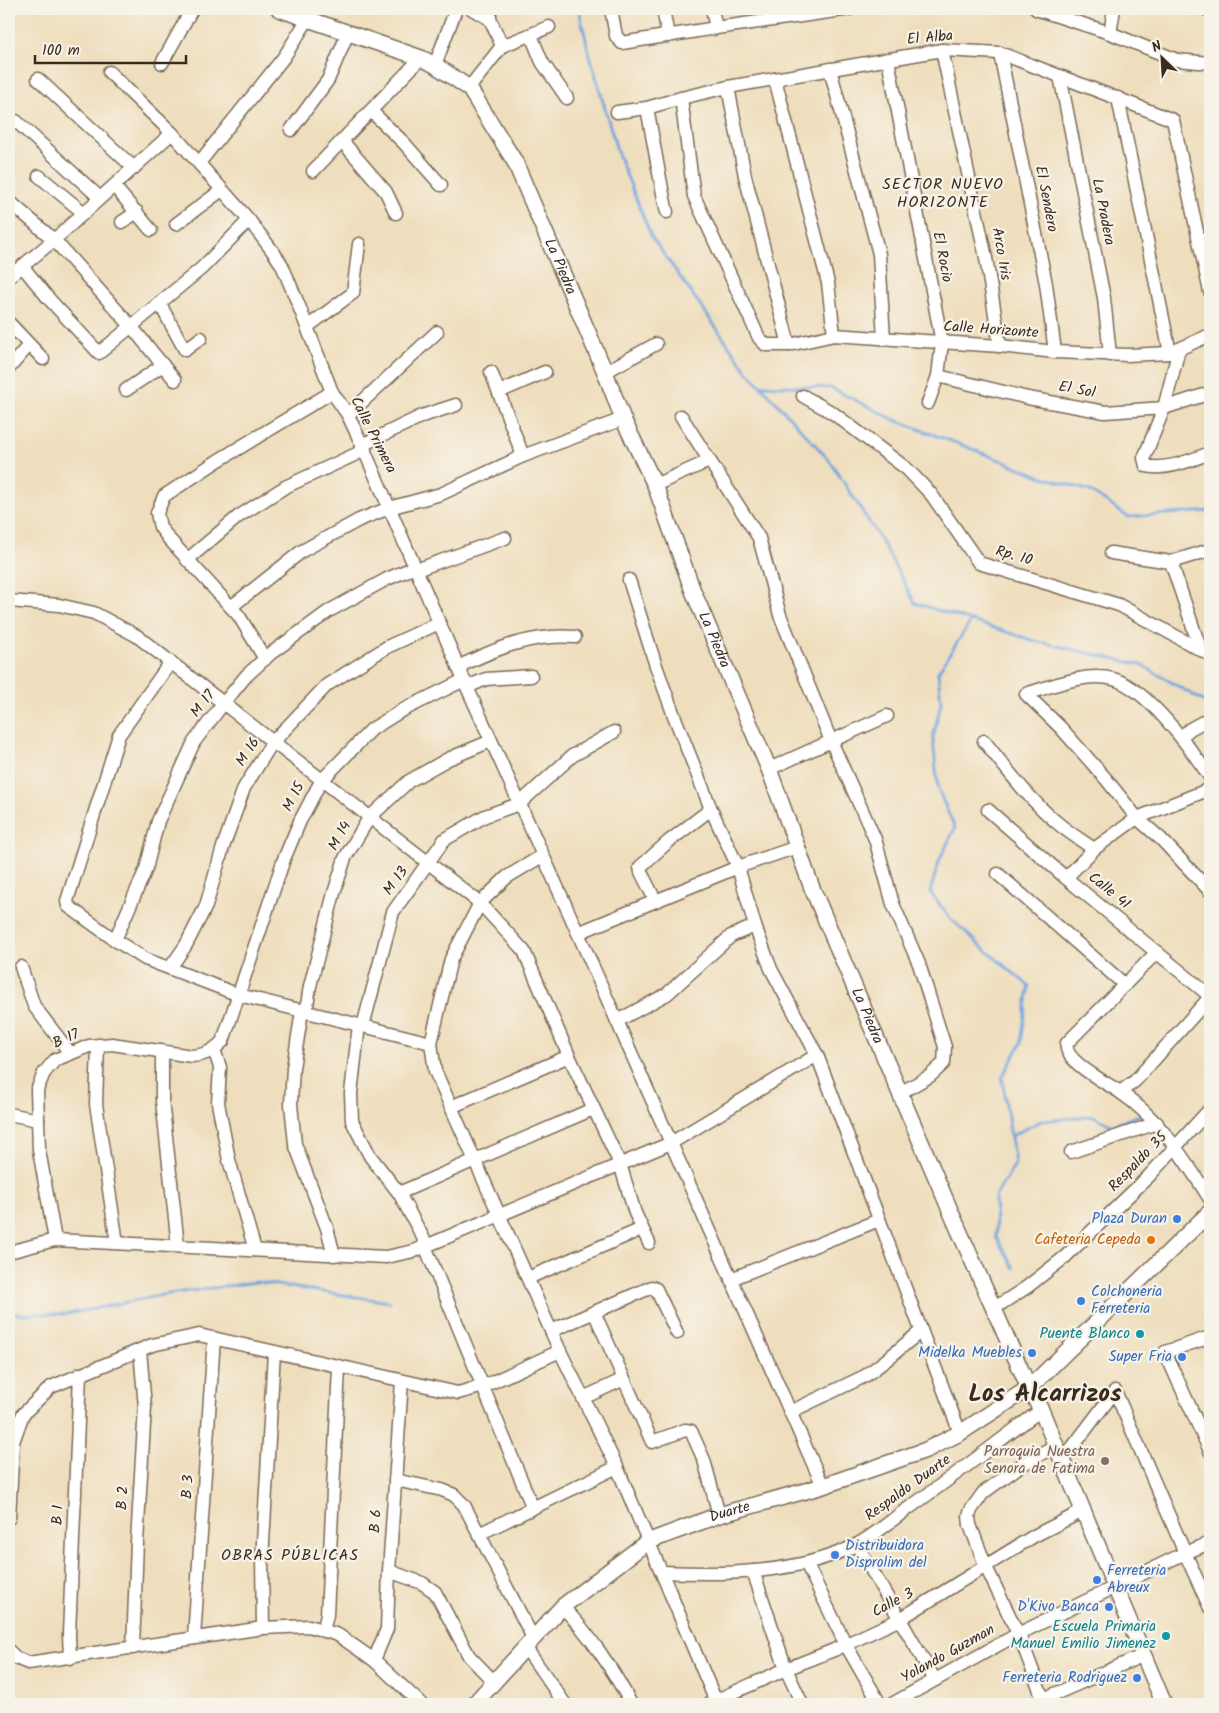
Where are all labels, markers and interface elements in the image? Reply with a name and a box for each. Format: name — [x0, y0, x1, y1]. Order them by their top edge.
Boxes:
street label: El Alba — [906, 24, 954, 52]
scale bar — [35, 32, 186, 64]
north arrow — [1136, 32, 1186, 82]
text: N — [1148, 35, 1166, 59]
text: 100 m — [42, 39, 80, 63]
street label: El Sendero — [1028, 164, 1064, 234]
district label: SECTOR NUEVO HORIZONTE — [882, 172, 1004, 215]
street label: La Pradera — [1085, 177, 1121, 247]
street label: Arco Iris — [985, 226, 1018, 283]
street label: El Rocio — [925, 230, 959, 285]
street label: La Piedra — [537, 235, 583, 299]
street label: Calle Horizonte — [943, 315, 1040, 345]
street label: El Sol — [1057, 375, 1098, 405]
street label: Calle Primera — [343, 392, 403, 478]
street label: Rp. 10 — [993, 539, 1036, 573]
street label: La Piedra — [691, 608, 737, 672]
street label: M 17 — [184, 684, 222, 723]
street label: M 16 — [230, 733, 266, 771]
street label: M 15 — [276, 777, 312, 816]
street label: M 14 — [322, 817, 358, 855]
street label: M 13 — [377, 861, 415, 901]
street label: Calle 41 — [1082, 866, 1136, 916]
street label: La Piedra — [844, 984, 890, 1048]
street label: B 17 — [49, 1022, 84, 1055]
street label: Respaldo 35 — [1103, 1125, 1174, 1198]
place label: Plaza Duran — [1092, 1207, 1167, 1231]
marker: Plaza Duran — [1171, 1213, 1183, 1225]
place label: Cafeteria Cepeda — [1034, 1228, 1141, 1252]
marker: Cafeteria Cepeda — [1145, 1234, 1157, 1246]
place label: Colchoneria Ferreteria — [1091, 1280, 1162, 1321]
marker: Colchoneria Ferreteria — [1075, 1295, 1087, 1307]
place label: Puente Blanco — [1040, 1322, 1130, 1346]
marker: Puente Blanco — [1134, 1328, 1146, 1340]
place label: Midelka Muebles — [918, 1341, 1023, 1365]
place label: Super Fria — [1109, 1345, 1172, 1369]
marker: Midelka Muebles — [1026, 1347, 1038, 1359]
marker: Super Fria — [1176, 1351, 1188, 1363]
district label: Los Alcarrizos — [968, 1374, 1122, 1414]
place label: Parroquia Nuestra Senora de Fatima — [984, 1440, 1095, 1481]
street label: Respaldo Duarte — [860, 1448, 956, 1528]
marker: Parroquia Nuestra Senora de Fatima — [1099, 1455, 1111, 1467]
street label: B 3 — [175, 1474, 201, 1500]
street label: B 2 — [110, 1485, 136, 1511]
street label: Duarte — [706, 1495, 753, 1530]
street label: B 1 — [46, 1504, 70, 1526]
street label: B 6 — [363, 1508, 389, 1534]
place label: Distribuidora Disprolim del — [845, 1534, 927, 1575]
district label: OBRAS PÚBLICAS — [221, 1543, 359, 1568]
marker: Distribuidora Disprolim del — [829, 1549, 841, 1561]
place label: Ferreteria Abreux — [1107, 1559, 1166, 1600]
marker: Ferreteria Abreux — [1091, 1574, 1103, 1586]
street label: Calle 3 — [868, 1582, 919, 1624]
place label: D'Kivo Banca — [1017, 1595, 1099, 1619]
marker: D'Kivo Banca — [1103, 1601, 1115, 1613]
place label: Escuela Primaria Manuel Emilio Jimenez — [1011, 1615, 1156, 1656]
street label: Yolando Guzman — [897, 1618, 999, 1690]
marker: Escuela Primaria Manuel Emilio Jimenez — [1160, 1630, 1172, 1642]
place label: Ferreteria Rodriguez — [1002, 1666, 1127, 1690]
marker: Ferreteria Rodriguez — [1131, 1672, 1143, 1684]

